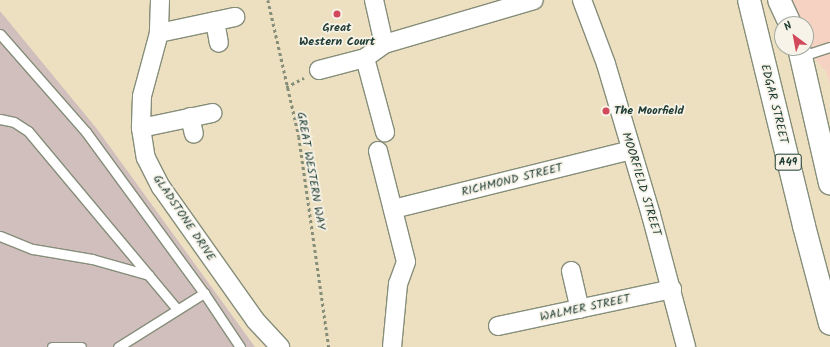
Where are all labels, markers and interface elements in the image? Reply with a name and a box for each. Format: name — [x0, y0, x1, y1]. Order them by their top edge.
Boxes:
marker: Great Western Court — [332, 9, 342, 19]
north arrow — [774, 16, 814, 56]
text: N — [780, 17, 796, 36]
place label: Great Western Court — [299, 21, 375, 49]
street label: EDGAR STREET — [757, 63, 791, 145]
place label: The Moorfield — [614, 104, 684, 118]
marker: The Moorfield — [601, 106, 611, 116]
street label: GREAT WESTERN WAY — [294, 111, 328, 231]
street label: MOORFIELD STREET — [618, 130, 664, 238]
road number: A49 — [774, 153, 802, 171]
street label: RICHMOND STREET — [460, 160, 564, 200]
street label: GLADSTONE DRIVE — [150, 172, 218, 264]
street label: WALMER STREET — [539, 291, 631, 325]

